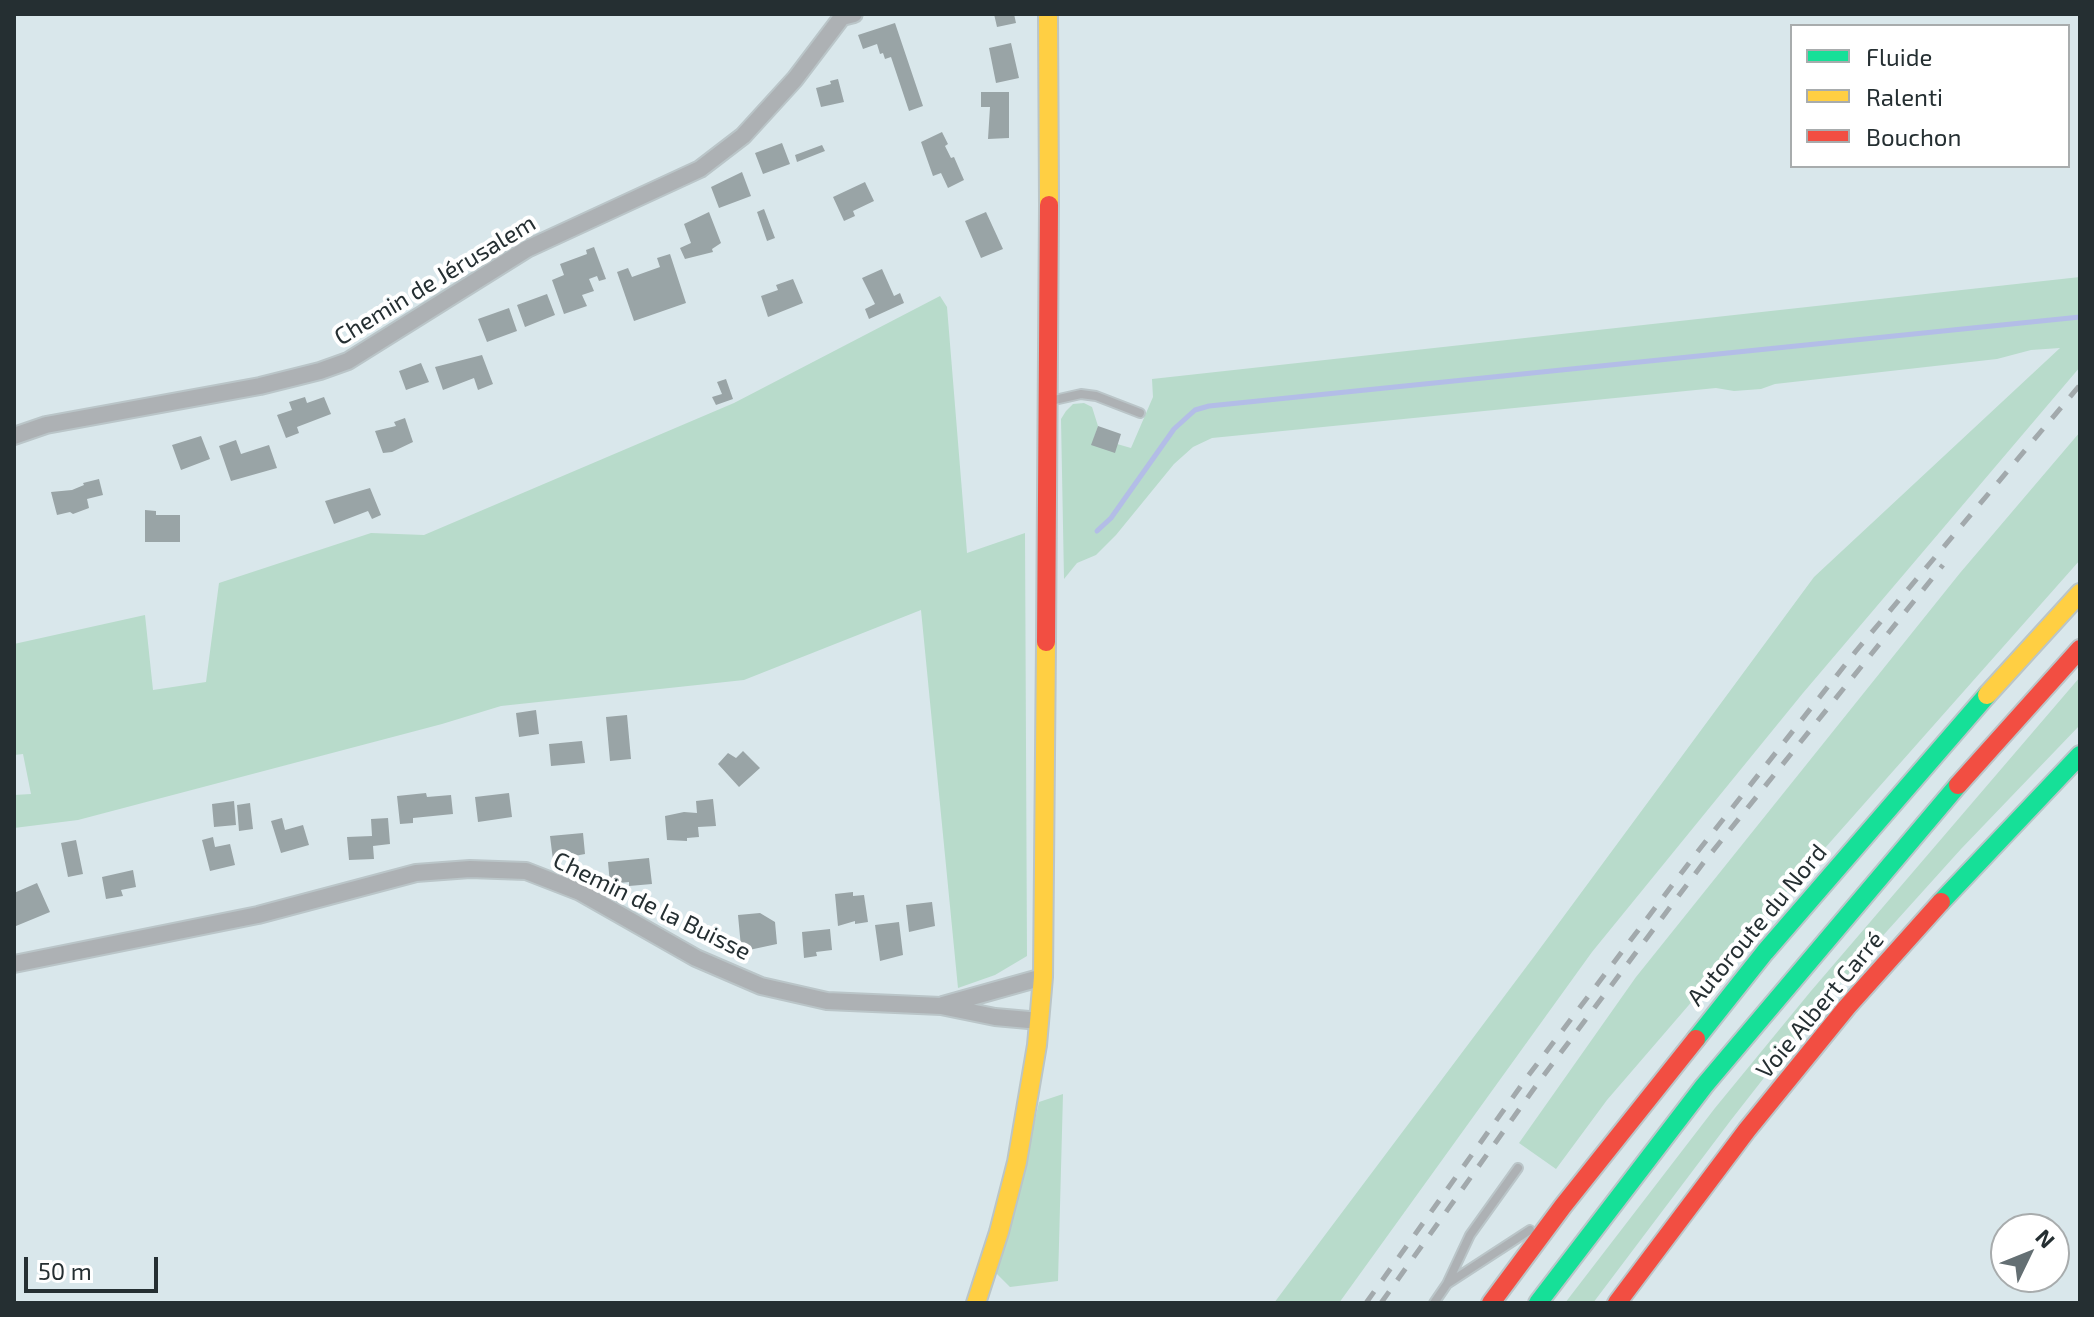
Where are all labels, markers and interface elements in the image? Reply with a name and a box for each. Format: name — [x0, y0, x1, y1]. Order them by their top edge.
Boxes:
legend — [1790, 24, 2070, 168]
text: Fluide — [1866, 42, 1932, 71]
text: Ralenti — [1866, 82, 1943, 111]
text: Bouchon — [1866, 122, 1961, 151]
street label: Chemin de Jérusalem — [329, 209, 541, 351]
street label: Autoroute du Nord — [1681, 838, 1833, 1012]
street label: Chemin de la Buisse — [549, 846, 755, 966]
street label: Voie Albert Carré — [1750, 926, 1890, 1084]
north arrow — [1990, 1213, 2070, 1293]
text: N — [2031, 1223, 2061, 1253]
scale bar — [28, 1241, 162, 1291]
text: 50 m — [38, 1256, 92, 1285]

